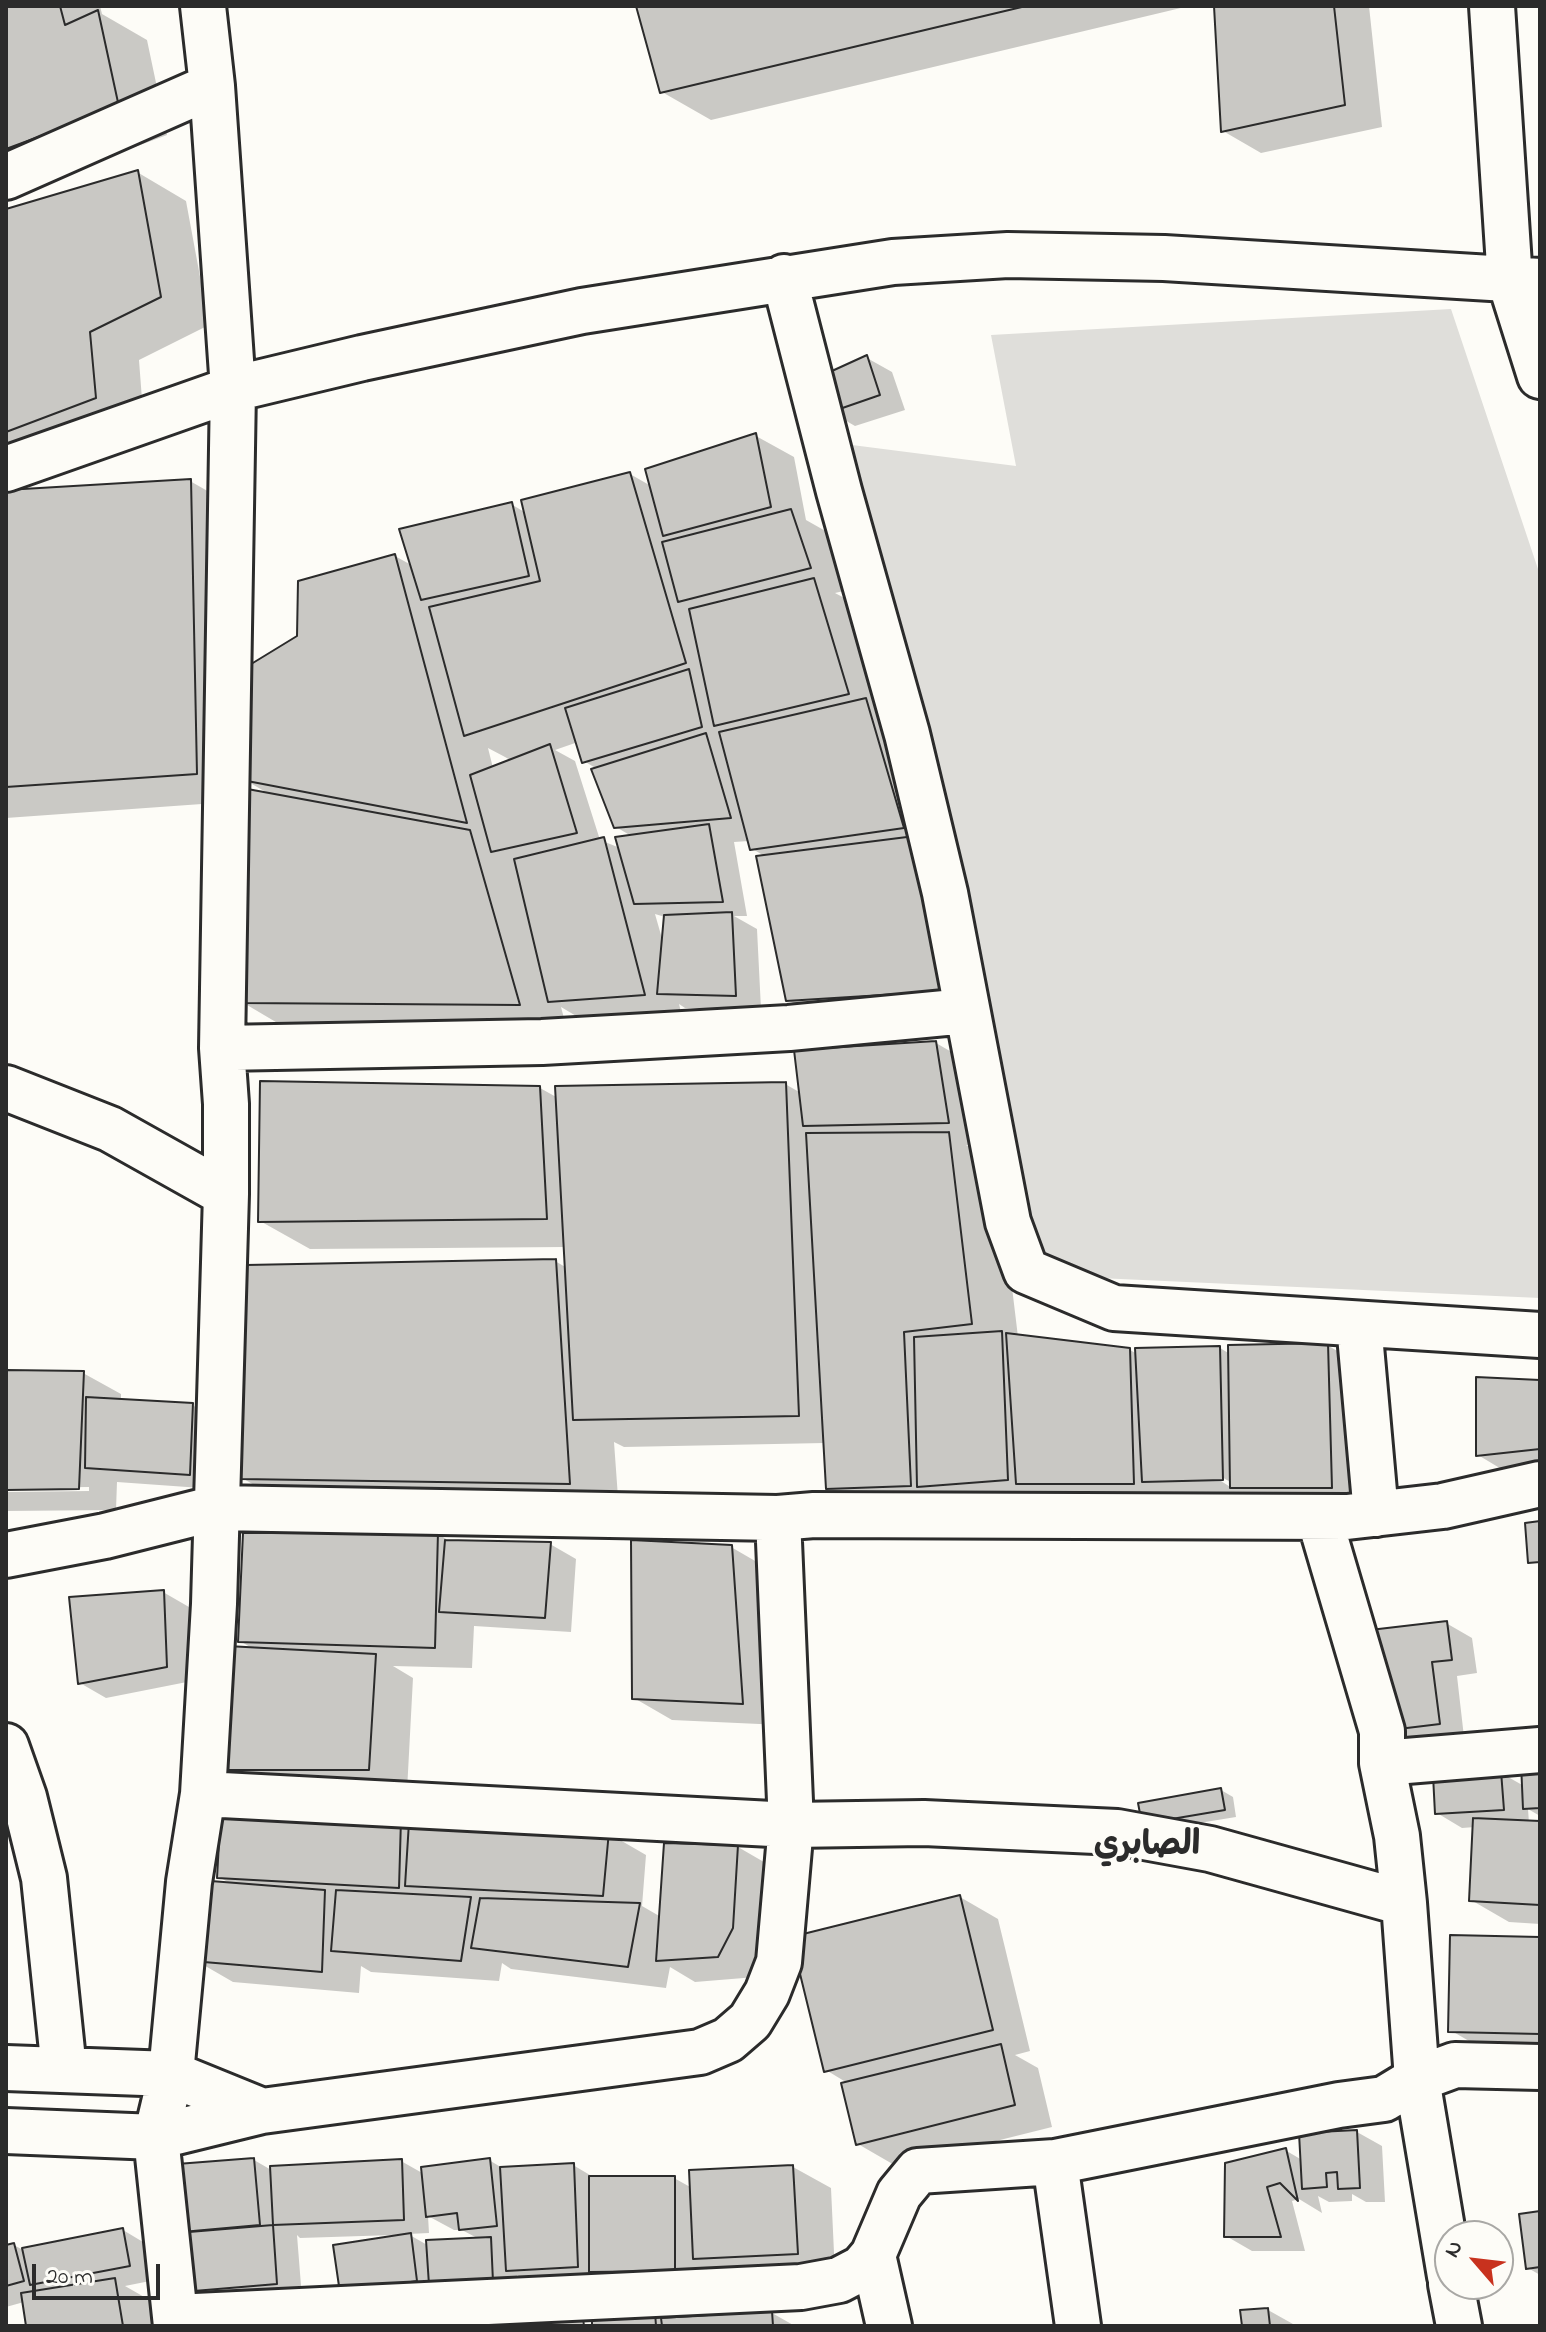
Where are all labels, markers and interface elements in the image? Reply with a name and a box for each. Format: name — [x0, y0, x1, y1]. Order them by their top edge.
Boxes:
district label: الصابري — [1094, 1828, 1200, 1868]
north arrow — [1434, 2220, 1514, 2300]
text: N — [1437, 2236, 1472, 2264]
scale bar — [36, 2248, 164, 2298]
text: 20 m — [46, 2260, 93, 2295]

